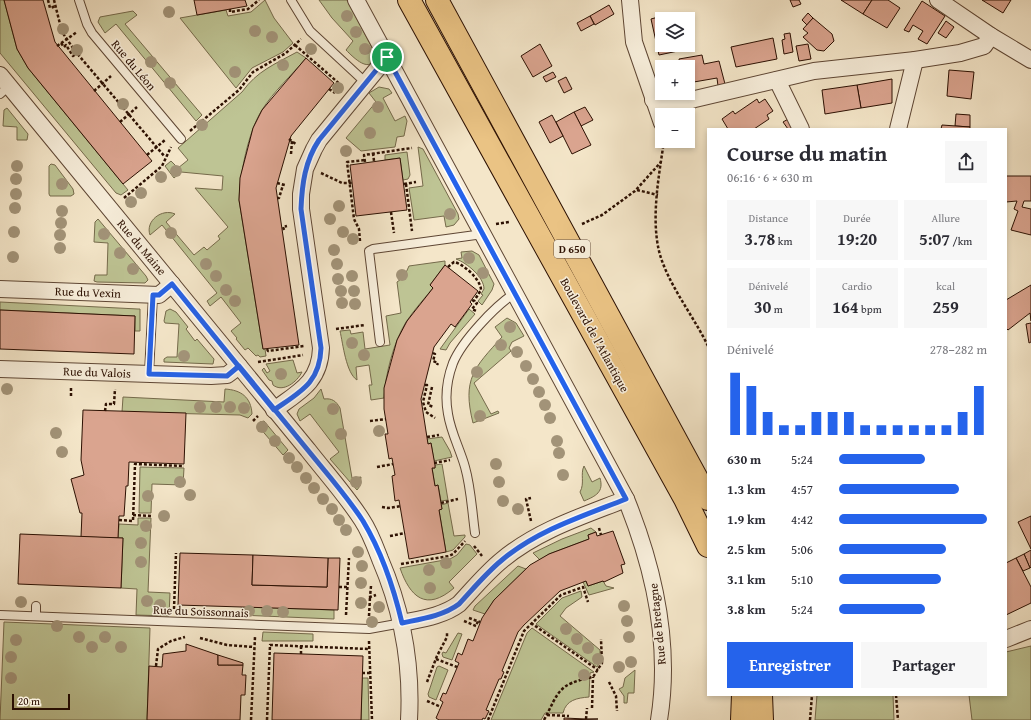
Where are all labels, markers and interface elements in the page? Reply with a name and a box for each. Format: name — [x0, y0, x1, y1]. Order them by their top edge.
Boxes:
map controls — [655, 12, 695, 148]
button: layers — [655, 12, 695, 52]
street label: Rue du Léon — [108, 36, 160, 94]
pin — [370, 40, 404, 74]
icon: arrive — [376, 46, 398, 68]
button: + — [655, 60, 695, 100]
button: − — [655, 108, 695, 148]
text: Course du matin — [727, 137, 887, 169]
button: share — [945, 141, 987, 183]
text: 06:16 · 6 × 630 m — [727, 168, 813, 187]
text: Distance — [749, 210, 788, 226]
text: Durée — [843, 210, 871, 226]
text: Allure — [931, 210, 960, 226]
street label: Rue du Maine — [113, 215, 171, 279]
text: 3.78 — [744, 226, 775, 251]
text: 19:20 — [837, 226, 877, 251]
text: 5:07 — [919, 226, 950, 251]
text: km — [775, 233, 792, 249]
text: /km — [950, 233, 972, 249]
road number: D 650 — [554, 240, 590, 258]
street label: Boulevard de l'Atlantique — [556, 275, 634, 395]
text: Dénivelé — [748, 278, 788, 294]
text: Cardio — [842, 278, 872, 294]
text: kcal — [936, 278, 955, 294]
street label: Rue du Vexin — [55, 282, 122, 302]
text: 30 — [754, 294, 771, 319]
text: 164 — [832, 294, 859, 319]
text: 259 — [932, 294, 959, 319]
text: m — [771, 301, 783, 317]
text: bpm — [859, 301, 882, 317]
text: Dénivelé — [727, 340, 774, 359]
text: 278–282 m — [930, 340, 987, 359]
street label: Rue du Valois — [63, 362, 131, 382]
text: 630 m — [727, 450, 761, 469]
text: 5:24 — [791, 450, 813, 469]
text: 1.3 km — [727, 480, 766, 499]
text: 4:57 — [791, 480, 813, 499]
text: 1.9 km — [727, 510, 766, 529]
text: 4:42 — [791, 510, 813, 529]
text: 2.5 km — [727, 540, 766, 559]
text: 5:06 — [791, 540, 813, 559]
text: 3.1 km — [727, 570, 766, 589]
text: 5:10 — [791, 570, 813, 589]
street label: Rue de Bretagne — [644, 582, 670, 666]
text: 3.8 km — [727, 600, 766, 619]
text: 5:24 — [791, 600, 813, 619]
street label: Rue du Soissonnais — [153, 601, 249, 621]
button: Enregistrer — [727, 642, 853, 688]
button: Partager — [861, 642, 987, 688]
scale bar — [12, 692, 70, 711]
text: 20 m — [18, 693, 40, 709]

